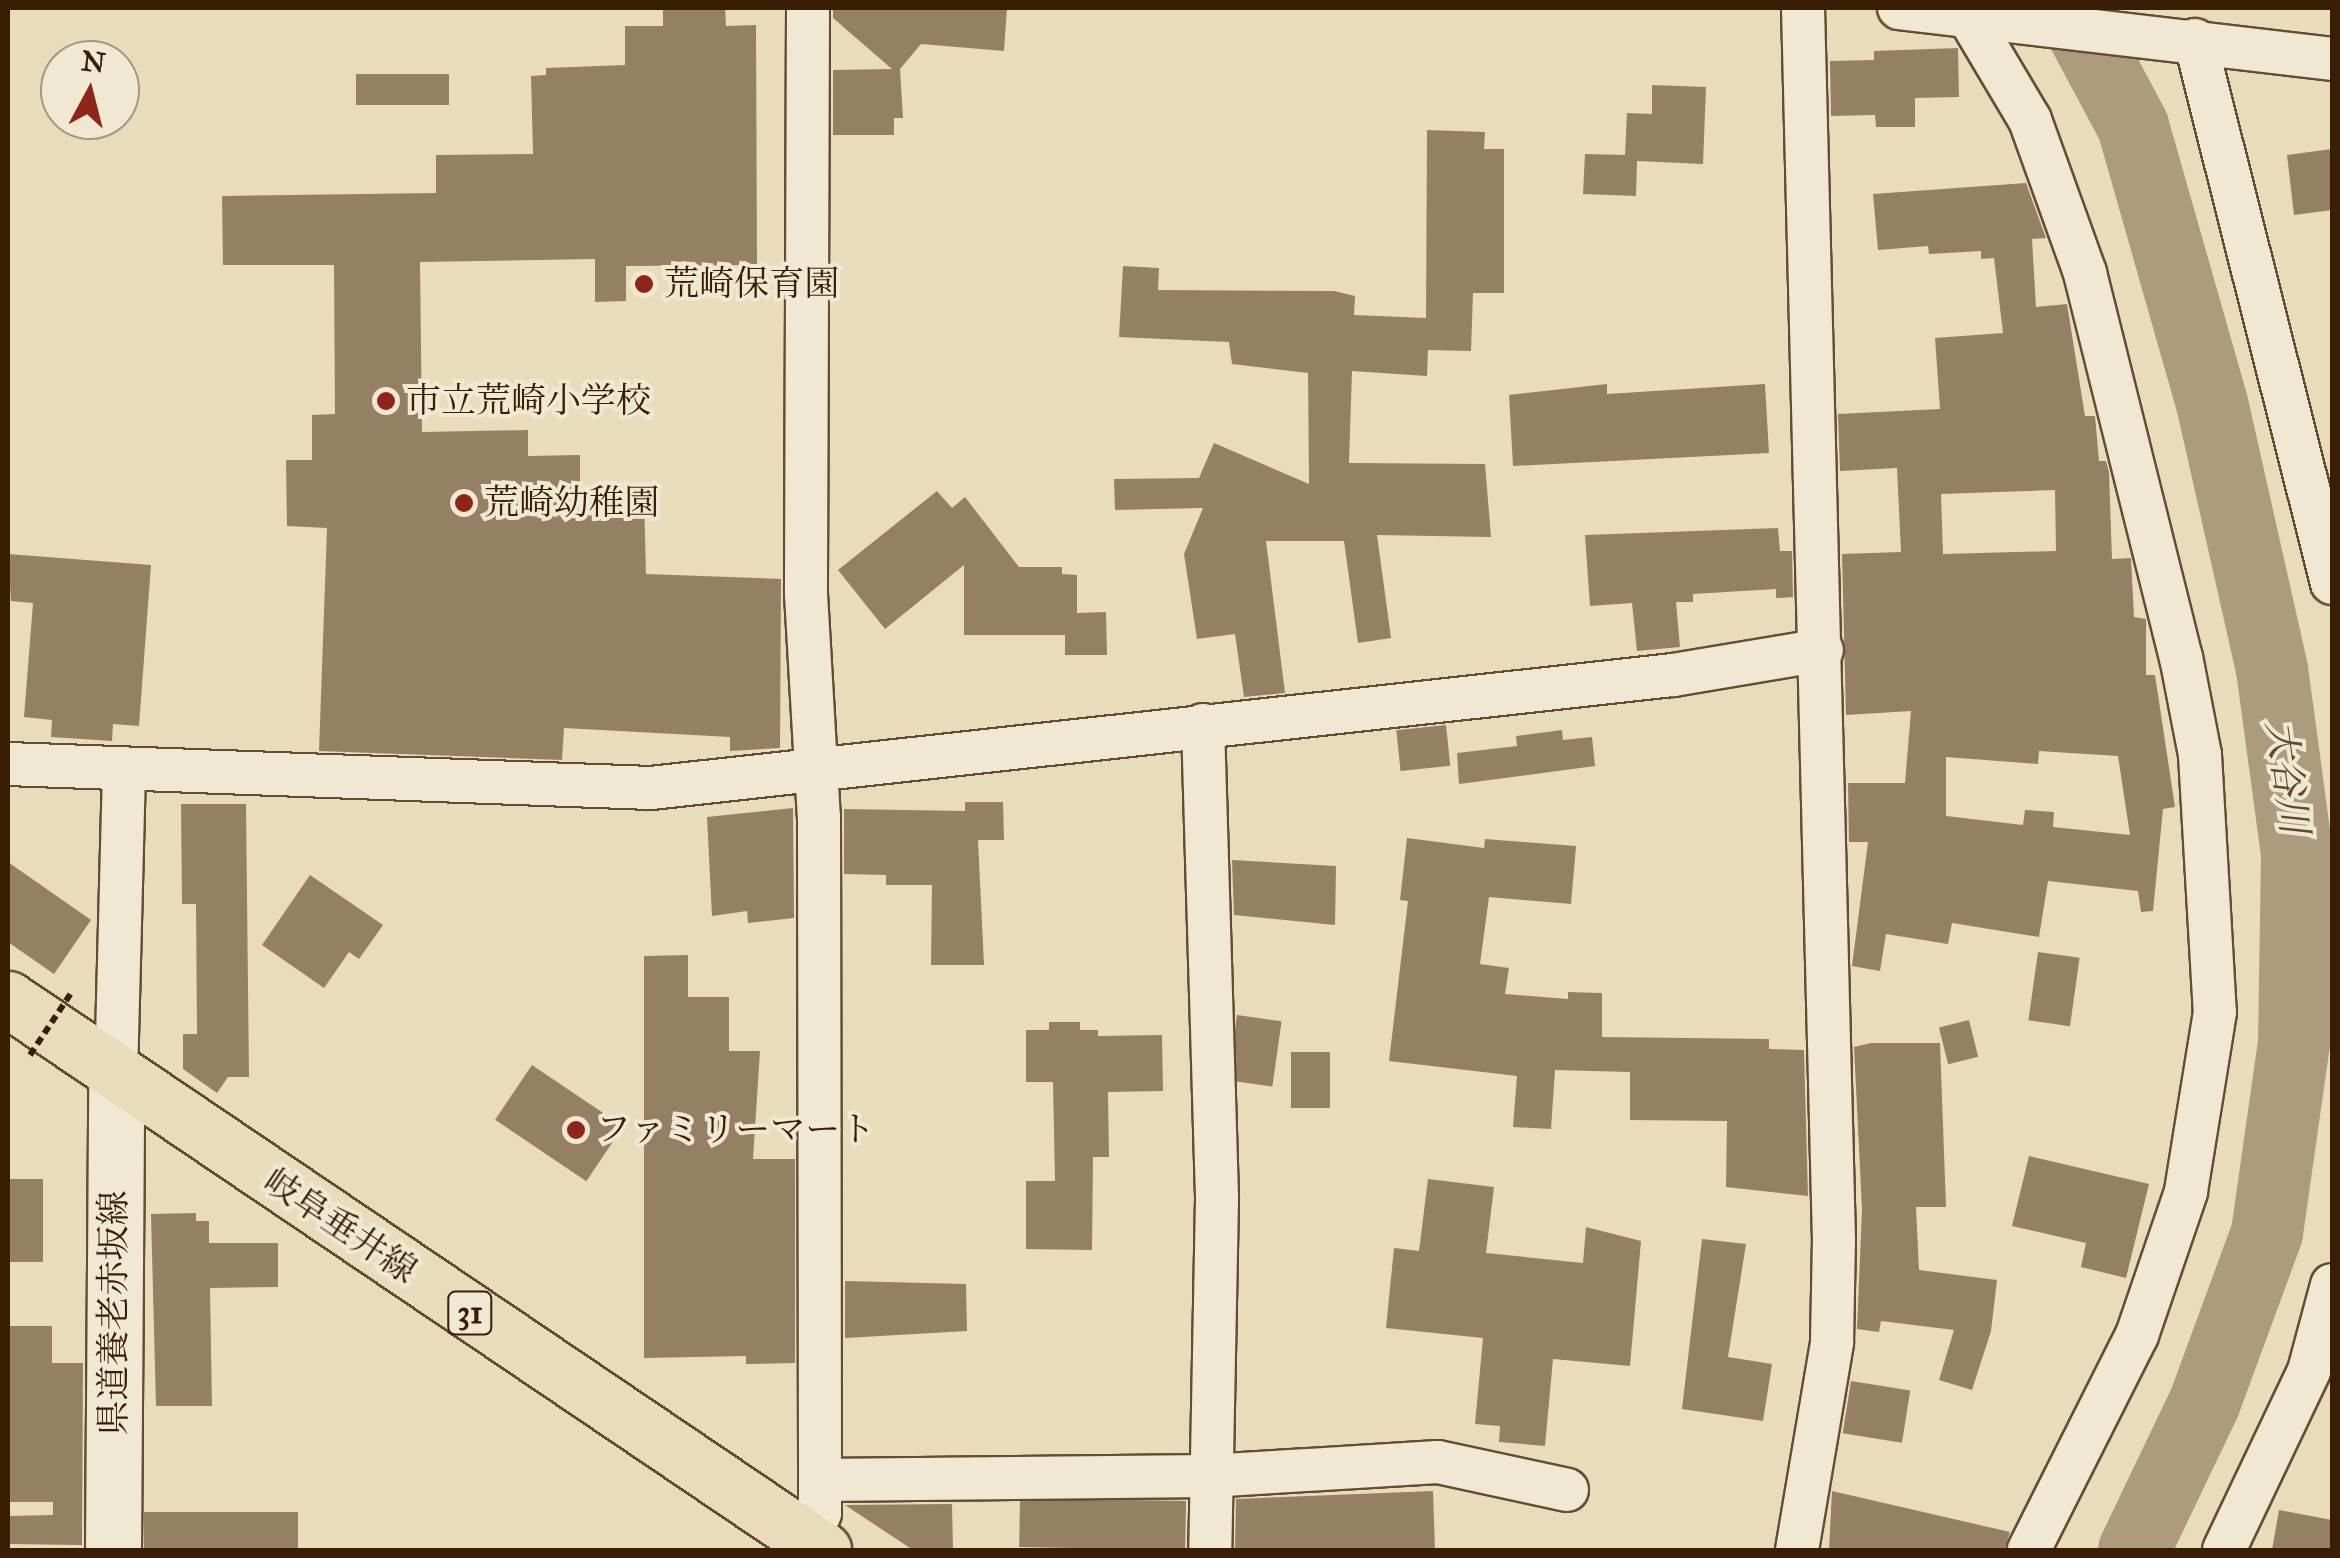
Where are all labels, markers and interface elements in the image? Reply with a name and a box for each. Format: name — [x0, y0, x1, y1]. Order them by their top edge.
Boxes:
north arrow — [40, 40, 140, 140]
text: N — [80, 43, 107, 81]
place label: 荒崎保育園 — [664, 263, 839, 305]
marker: 荒崎保育園 — [633, 273, 655, 295]
place label: 市立荒崎小学校 — [406, 380, 651, 422]
marker: 市立荒崎小学校 — [375, 390, 397, 412]
place label: 荒崎幼稚園 — [484, 482, 659, 524]
marker: 荒崎幼稚園 — [453, 492, 475, 514]
water label: 大谷川 — [2256, 717, 2318, 837]
place label: ファミリーマート — [596, 1109, 876, 1151]
marker: ファミリーマート — [565, 1119, 587, 1141]
street label: 岐阜垂井線 — [256, 1160, 424, 1292]
street label: 県道養老赤坂線 — [93, 1191, 135, 1435]
road number: 31 — [445, 1286, 495, 1340]

